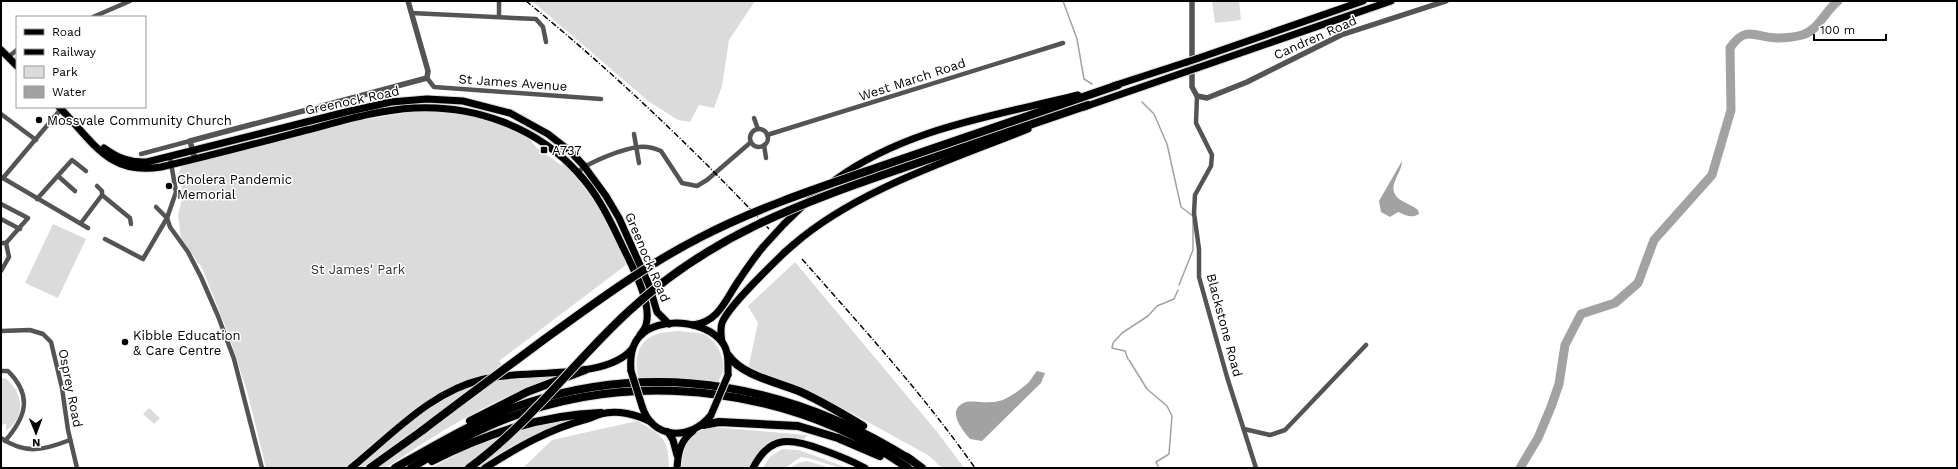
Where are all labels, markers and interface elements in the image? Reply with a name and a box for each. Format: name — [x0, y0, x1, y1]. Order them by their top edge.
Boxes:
street label: Candren Road — [1271, 12, 1359, 62]
legend — [16, 16, 146, 108]
scale bar — [1814, 16, 1886, 42]
text: 100 m — [1820, 23, 1855, 37]
text: Road — [52, 25, 81, 39]
text: Railway — [52, 45, 97, 59]
street label: West March Road — [857, 55, 967, 104]
text: Park — [52, 65, 78, 79]
street label: St James Avenue — [458, 71, 568, 94]
street label: Greenock Road — [304, 83, 401, 118]
text: Water — [52, 85, 87, 99]
place label: Mossvale Community Church — [47, 113, 232, 128]
marker: Mossvale Community Church — [34, 115, 44, 125]
place label: A737 — [552, 143, 581, 158]
marker: A737 — [539, 145, 549, 155]
place label: Cholera Pandemic Memorial — [177, 172, 292, 202]
marker: Cholera Pandemic Memorial — [164, 181, 174, 191]
street label: Greenock Road — [622, 210, 673, 304]
park label: St James' Park — [311, 262, 406, 277]
street label: Blackstone Road — [1204, 272, 1245, 378]
place label: Kibble Education & Care Centre — [133, 328, 241, 358]
marker: Kibble Education & Care Centre — [120, 337, 130, 347]
street label: Osprey Road — [56, 348, 85, 429]
north arrow — [16, 413, 56, 453]
text: N — [32, 436, 40, 449]

